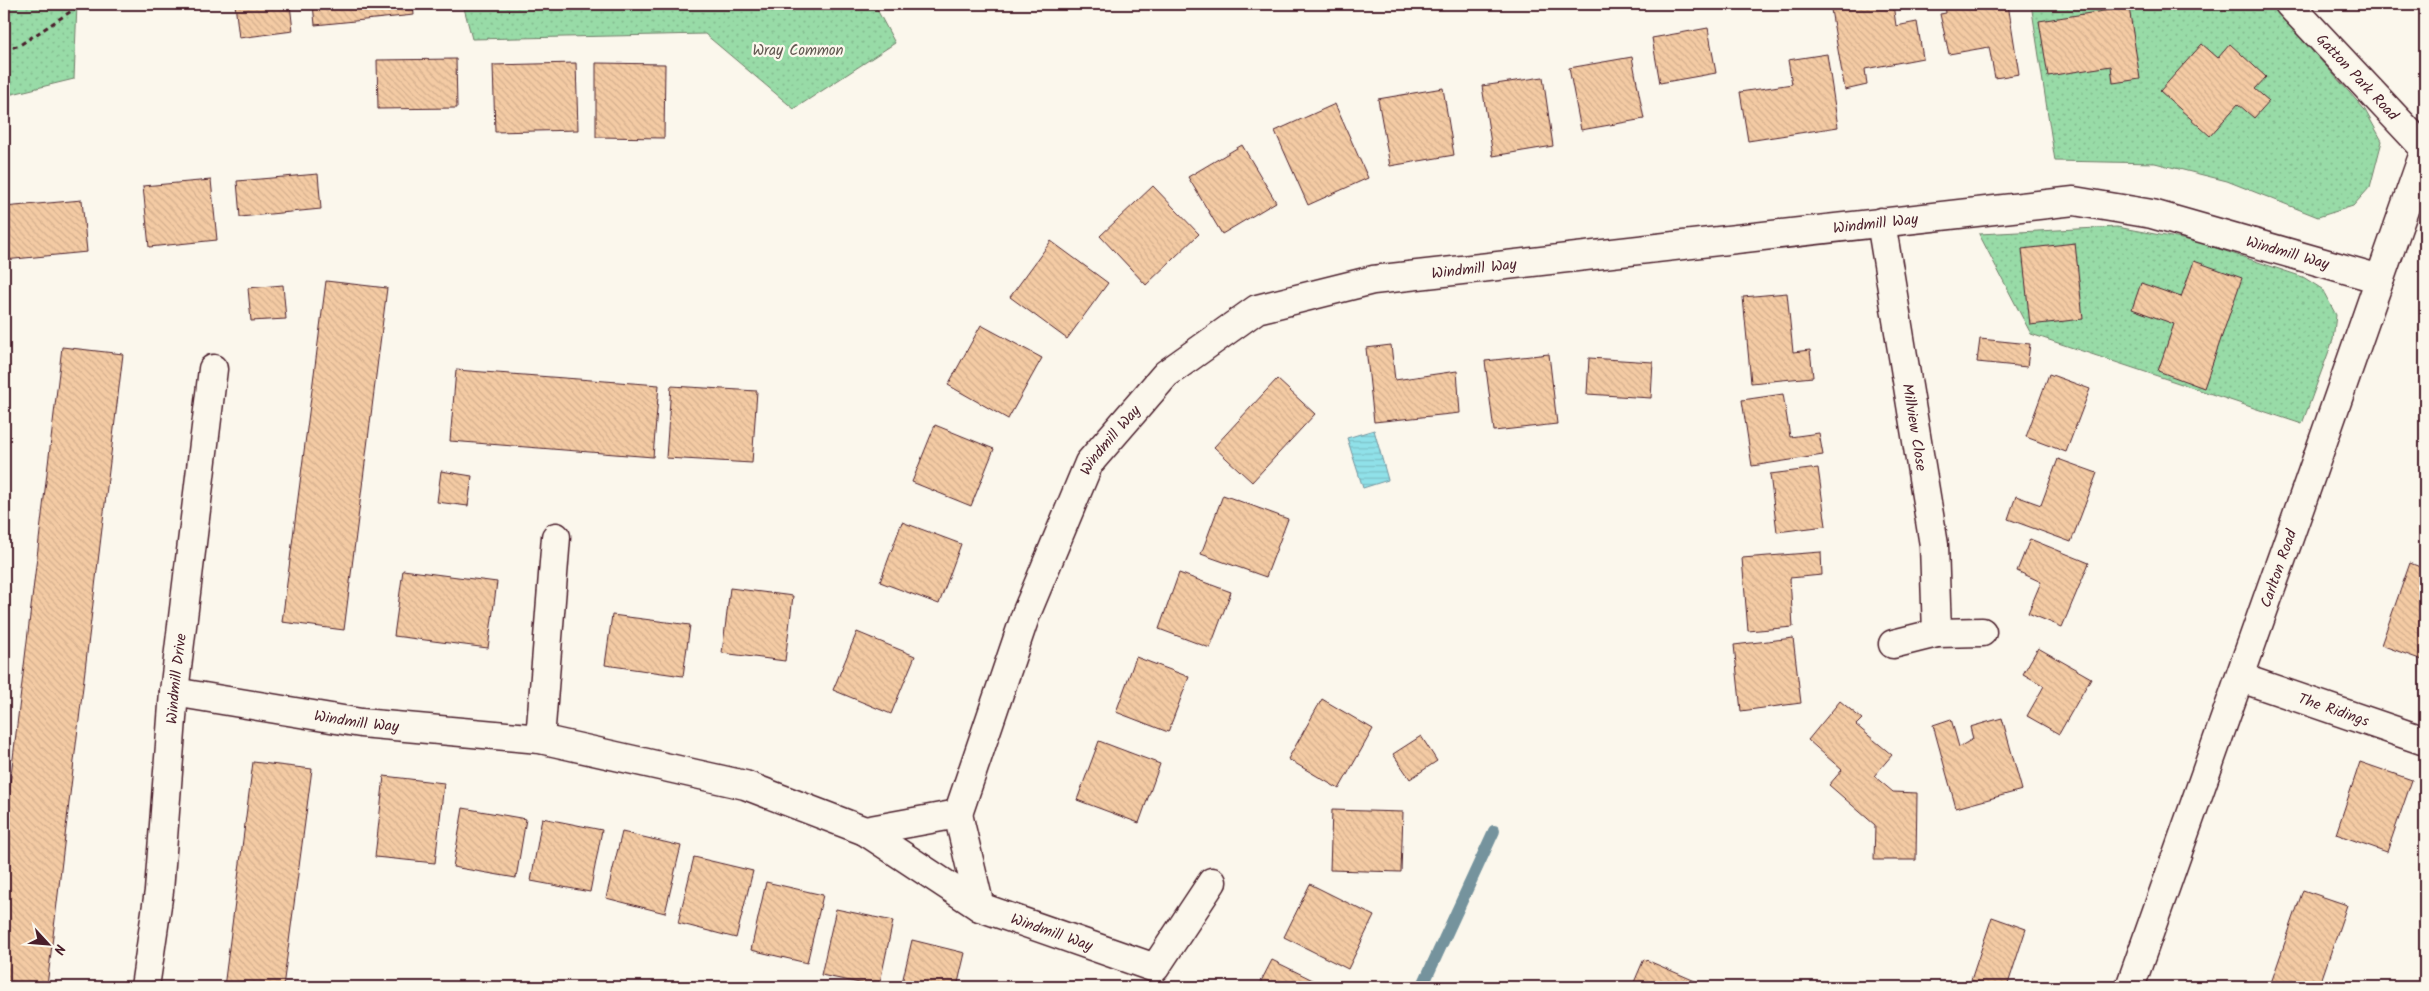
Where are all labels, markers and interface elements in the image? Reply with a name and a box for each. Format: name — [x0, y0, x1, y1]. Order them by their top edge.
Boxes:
street label: Gatton Park Road — [2310, 29, 2404, 127]
park label: Wray Common — [752, 39, 844, 63]
street label: Windmill Way — [1832, 208, 1920, 241]
street label: Windmill Way — [2243, 230, 2333, 277]
street label: Windmill Way — [1430, 253, 1519, 286]
street label: Millview Close — [1895, 382, 1933, 473]
street label: Windmill Way — [1074, 399, 1148, 479]
street label: Carlton Road — [2255, 526, 2304, 611]
street label: Windmill Drive — [161, 632, 194, 725]
street label: The Ridings — [2295, 687, 2373, 734]
street label: Windmill Way — [312, 704, 401, 739]
street label: Windmill Way — [1007, 908, 1097, 959]
north arrow — [22, 918, 72, 968]
text: N — [47, 940, 71, 958]

